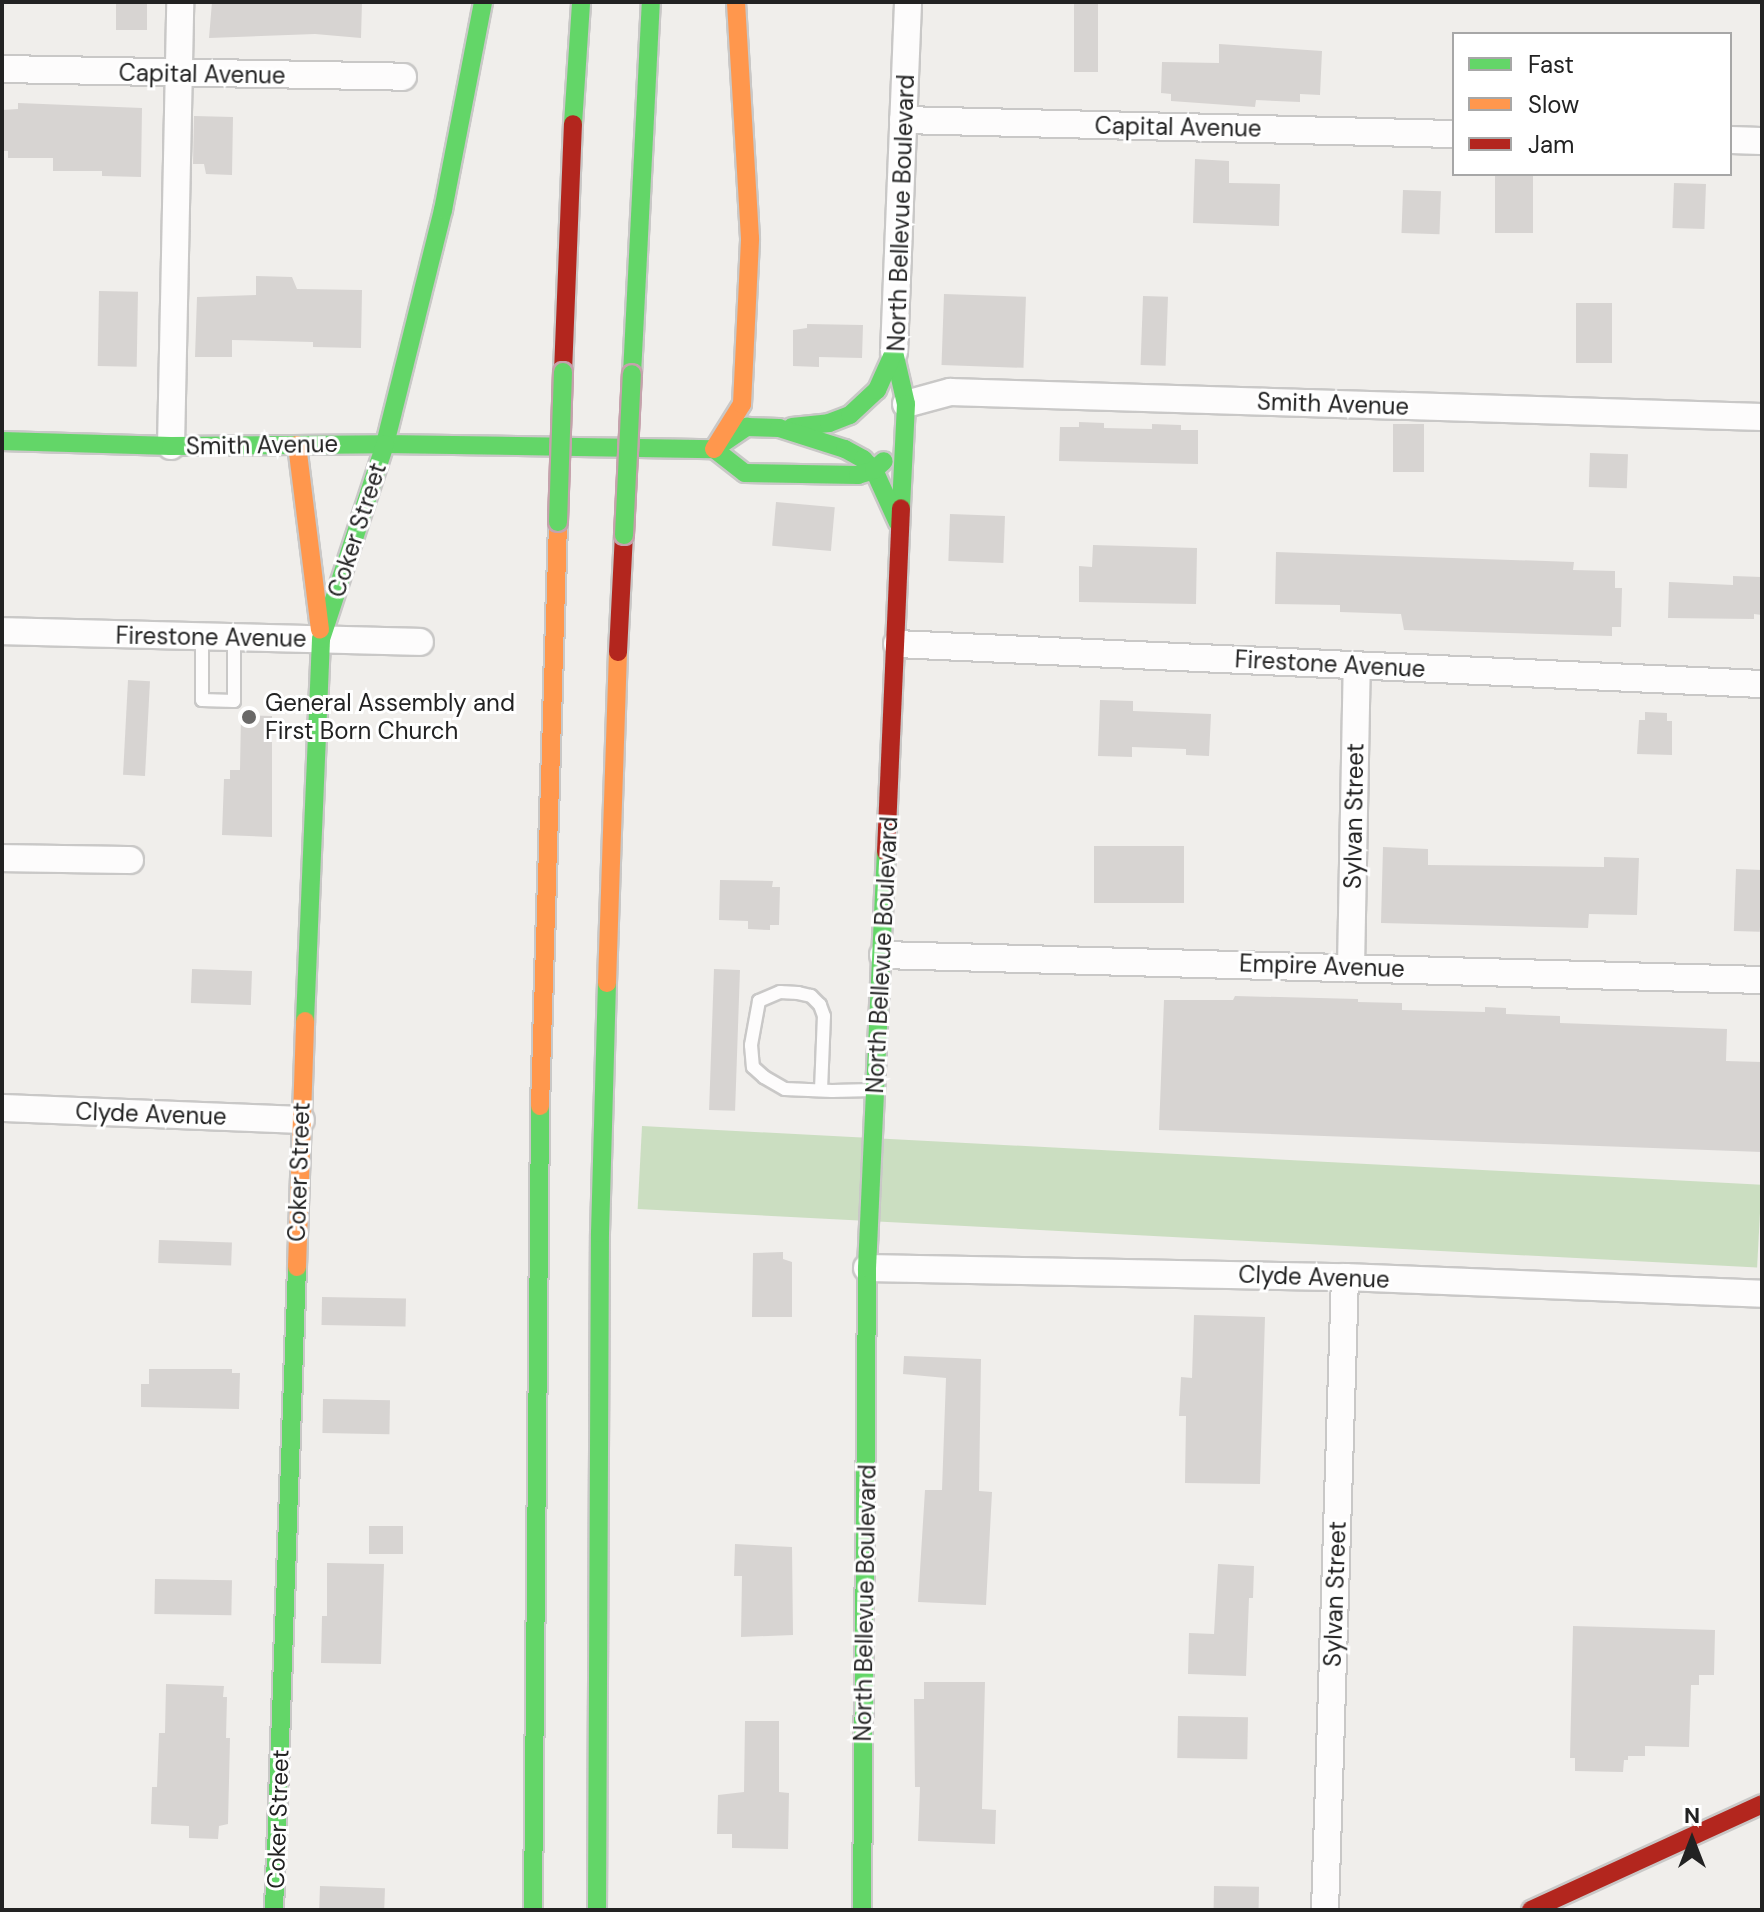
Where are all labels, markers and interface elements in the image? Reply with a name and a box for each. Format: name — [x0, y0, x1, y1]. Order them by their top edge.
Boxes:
legend — [1452, 32, 1732, 176]
text: Fast — [1528, 49, 1574, 80]
street label: Capital Avenue — [118, 58, 286, 90]
street label: North Bellevue Boulevard — [882, 74, 920, 352]
text: Slow — [1528, 89, 1579, 120]
street label: Capital Avenue — [1094, 111, 1262, 143]
text: Jam — [1528, 129, 1574, 160]
street label: Smith Avenue — [1256, 387, 1410, 421]
street label: Smith Avenue — [186, 429, 338, 461]
street label: Coker Street — [322, 459, 392, 601]
street label: Firestone Avenue — [115, 621, 307, 653]
street label: Firestone Avenue — [1234, 645, 1426, 683]
place label: General Assembly and First Born Church — [265, 689, 515, 745]
marker: General Assembly and First Born Church — [240, 708, 258, 726]
street label: Sylvan Street — [1338, 743, 1370, 889]
street label: North Bellevue Boulevard — [860, 816, 904, 1094]
street label: Empire Avenue — [1239, 949, 1405, 983]
street label: Clyde Avenue — [75, 1097, 227, 1131]
street label: Coker Street — [282, 1102, 316, 1242]
street label: Clyde Avenue — [1238, 1260, 1390, 1294]
street label: North Bellevue Boulevard — [848, 1464, 882, 1742]
street label: Sylvan Street — [1318, 1521, 1352, 1667]
street label: Coker Street — [261, 1749, 295, 1889]
north arrow — [1652, 1800, 1732, 1880]
text: N — [1684, 1801, 1700, 1830]

